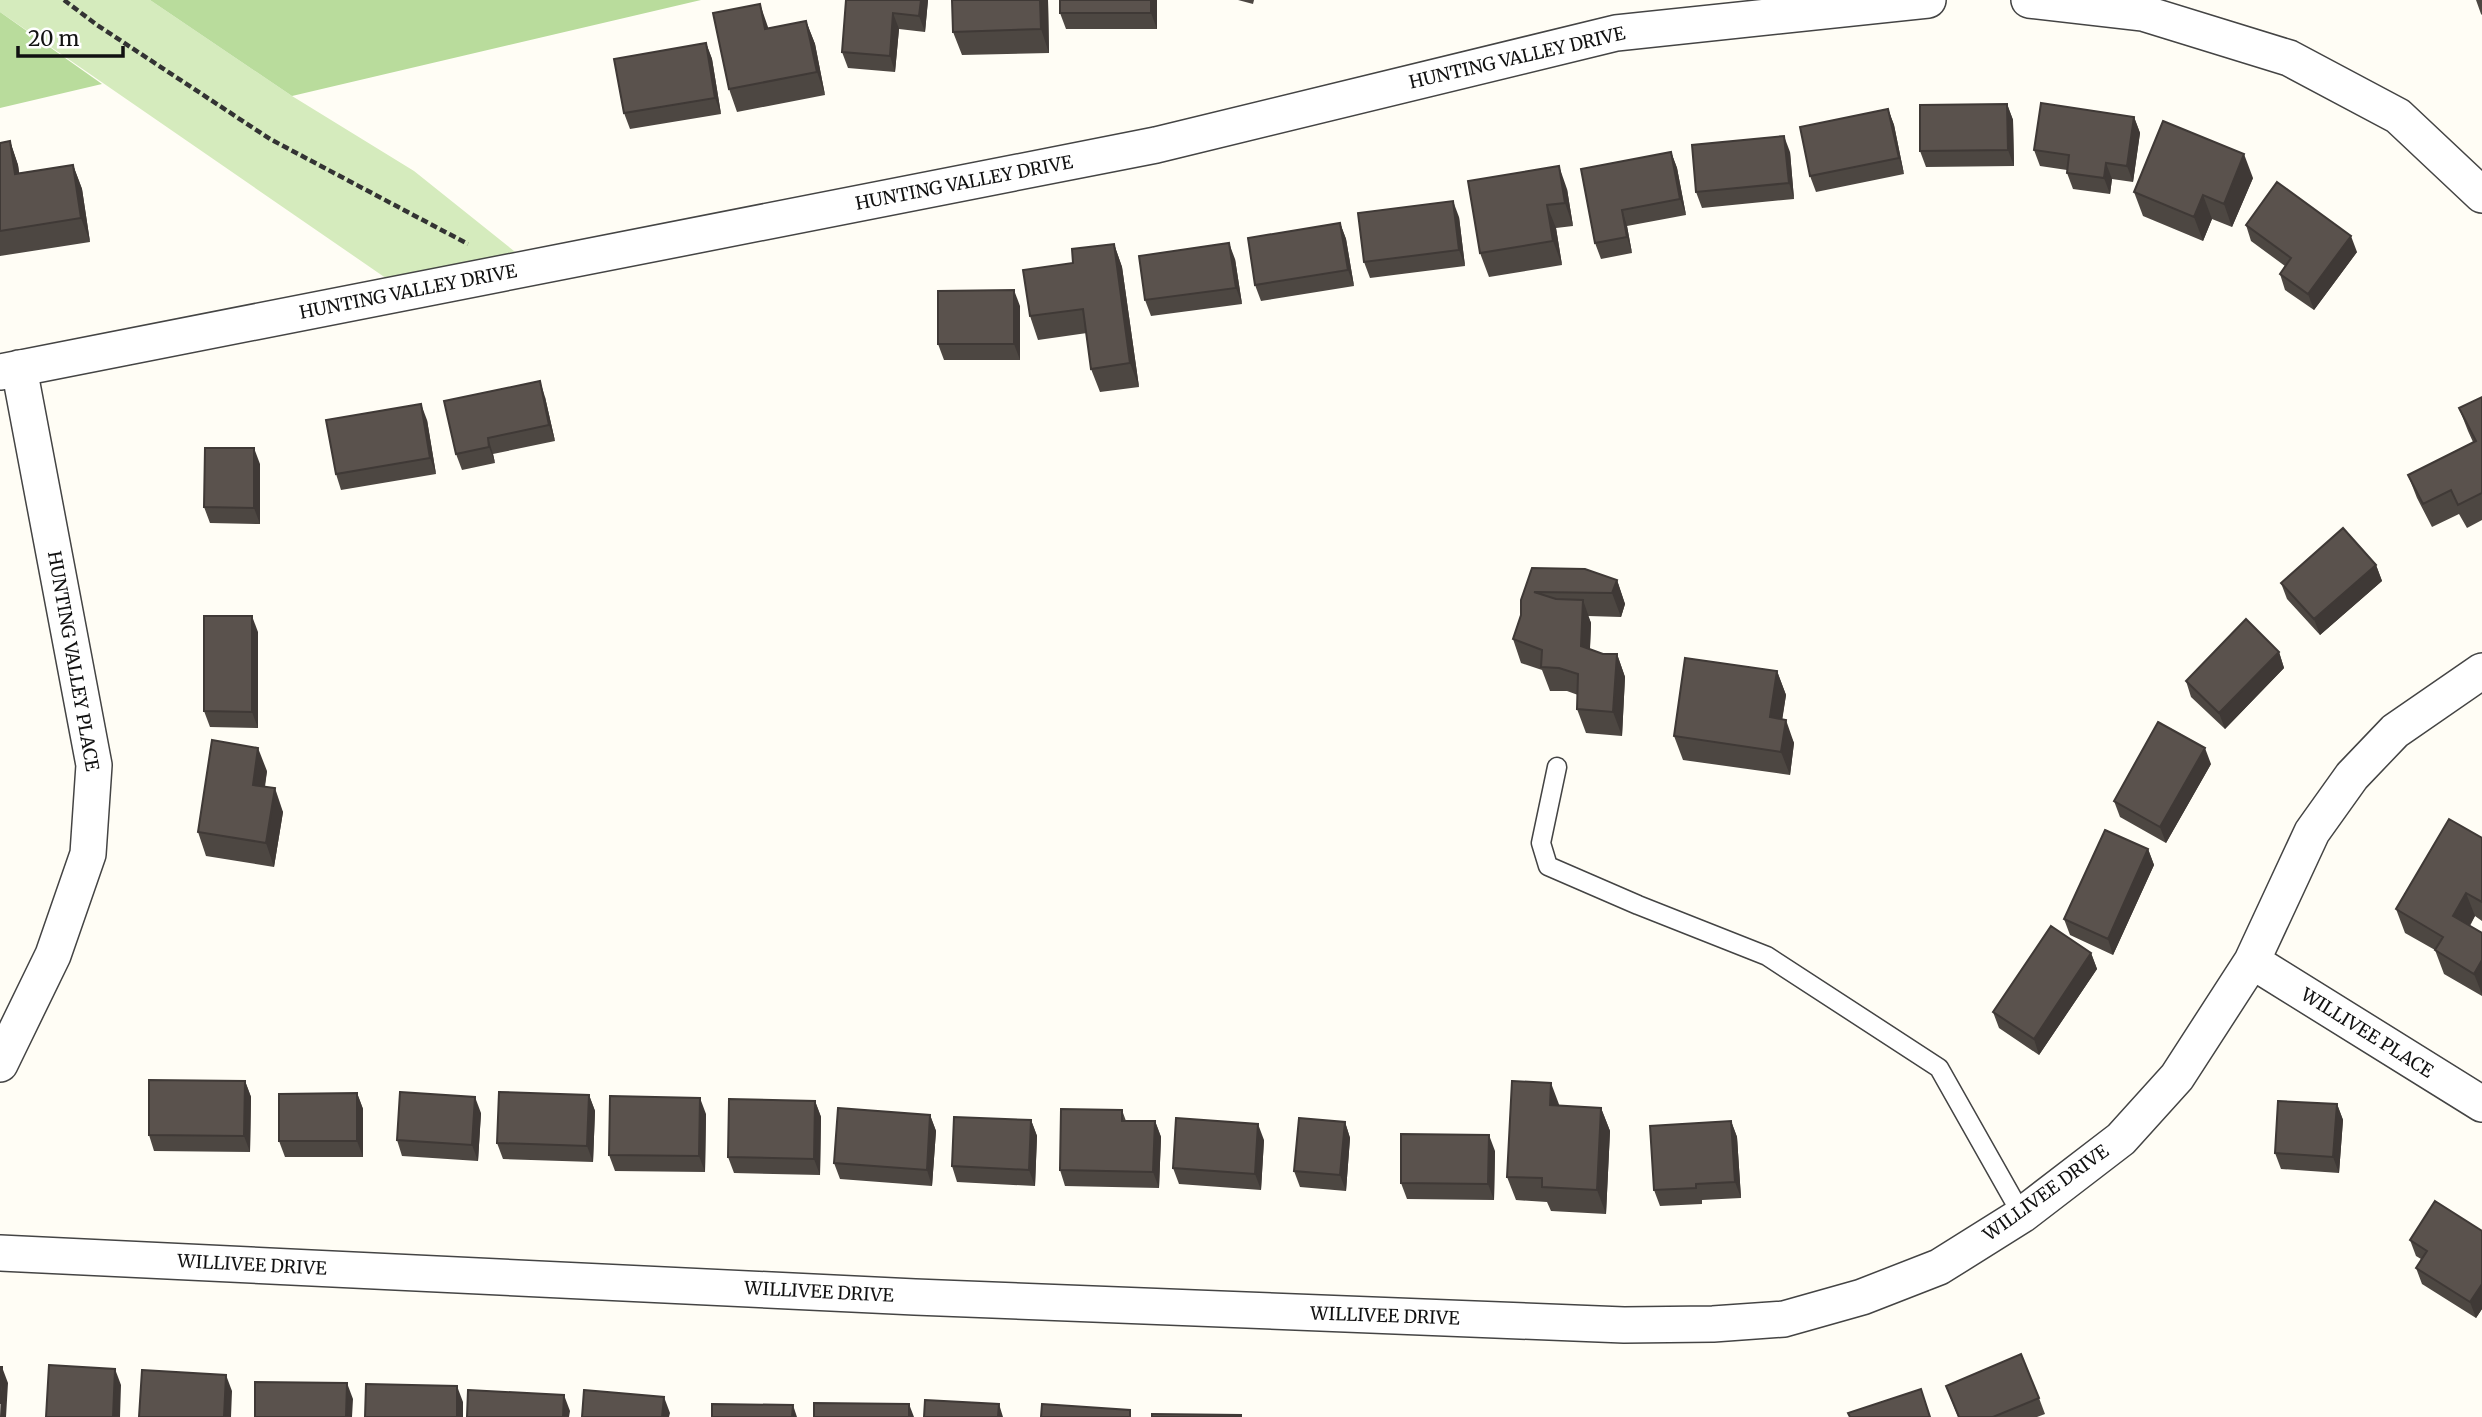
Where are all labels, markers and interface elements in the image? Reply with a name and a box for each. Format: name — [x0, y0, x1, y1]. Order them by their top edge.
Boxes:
scale bar — [18, 14, 122, 58]
street label: HUNTING VALLEY DRIVE — [1407, 21, 1628, 94]
text: 20 m — [28, 25, 80, 52]
street label: HUNTING VALLEY DRIVE — [853, 150, 1075, 215]
street label: HUNTING VALLEY DRIVE — [297, 259, 519, 324]
street label: HUNTING VALLEY PLACE — [43, 549, 104, 773]
street label: WILLIVEE PLACE — [2296, 982, 2438, 1083]
street label: WILLIVEE DRIVE — [1978, 1139, 2113, 1246]
street label: WILLIVEE DRIVE — [176, 1249, 328, 1280]
street label: WILLIVEE DRIVE — [743, 1276, 895, 1307]
street label: WILLIVEE DRIVE — [1309, 1301, 1461, 1330]

